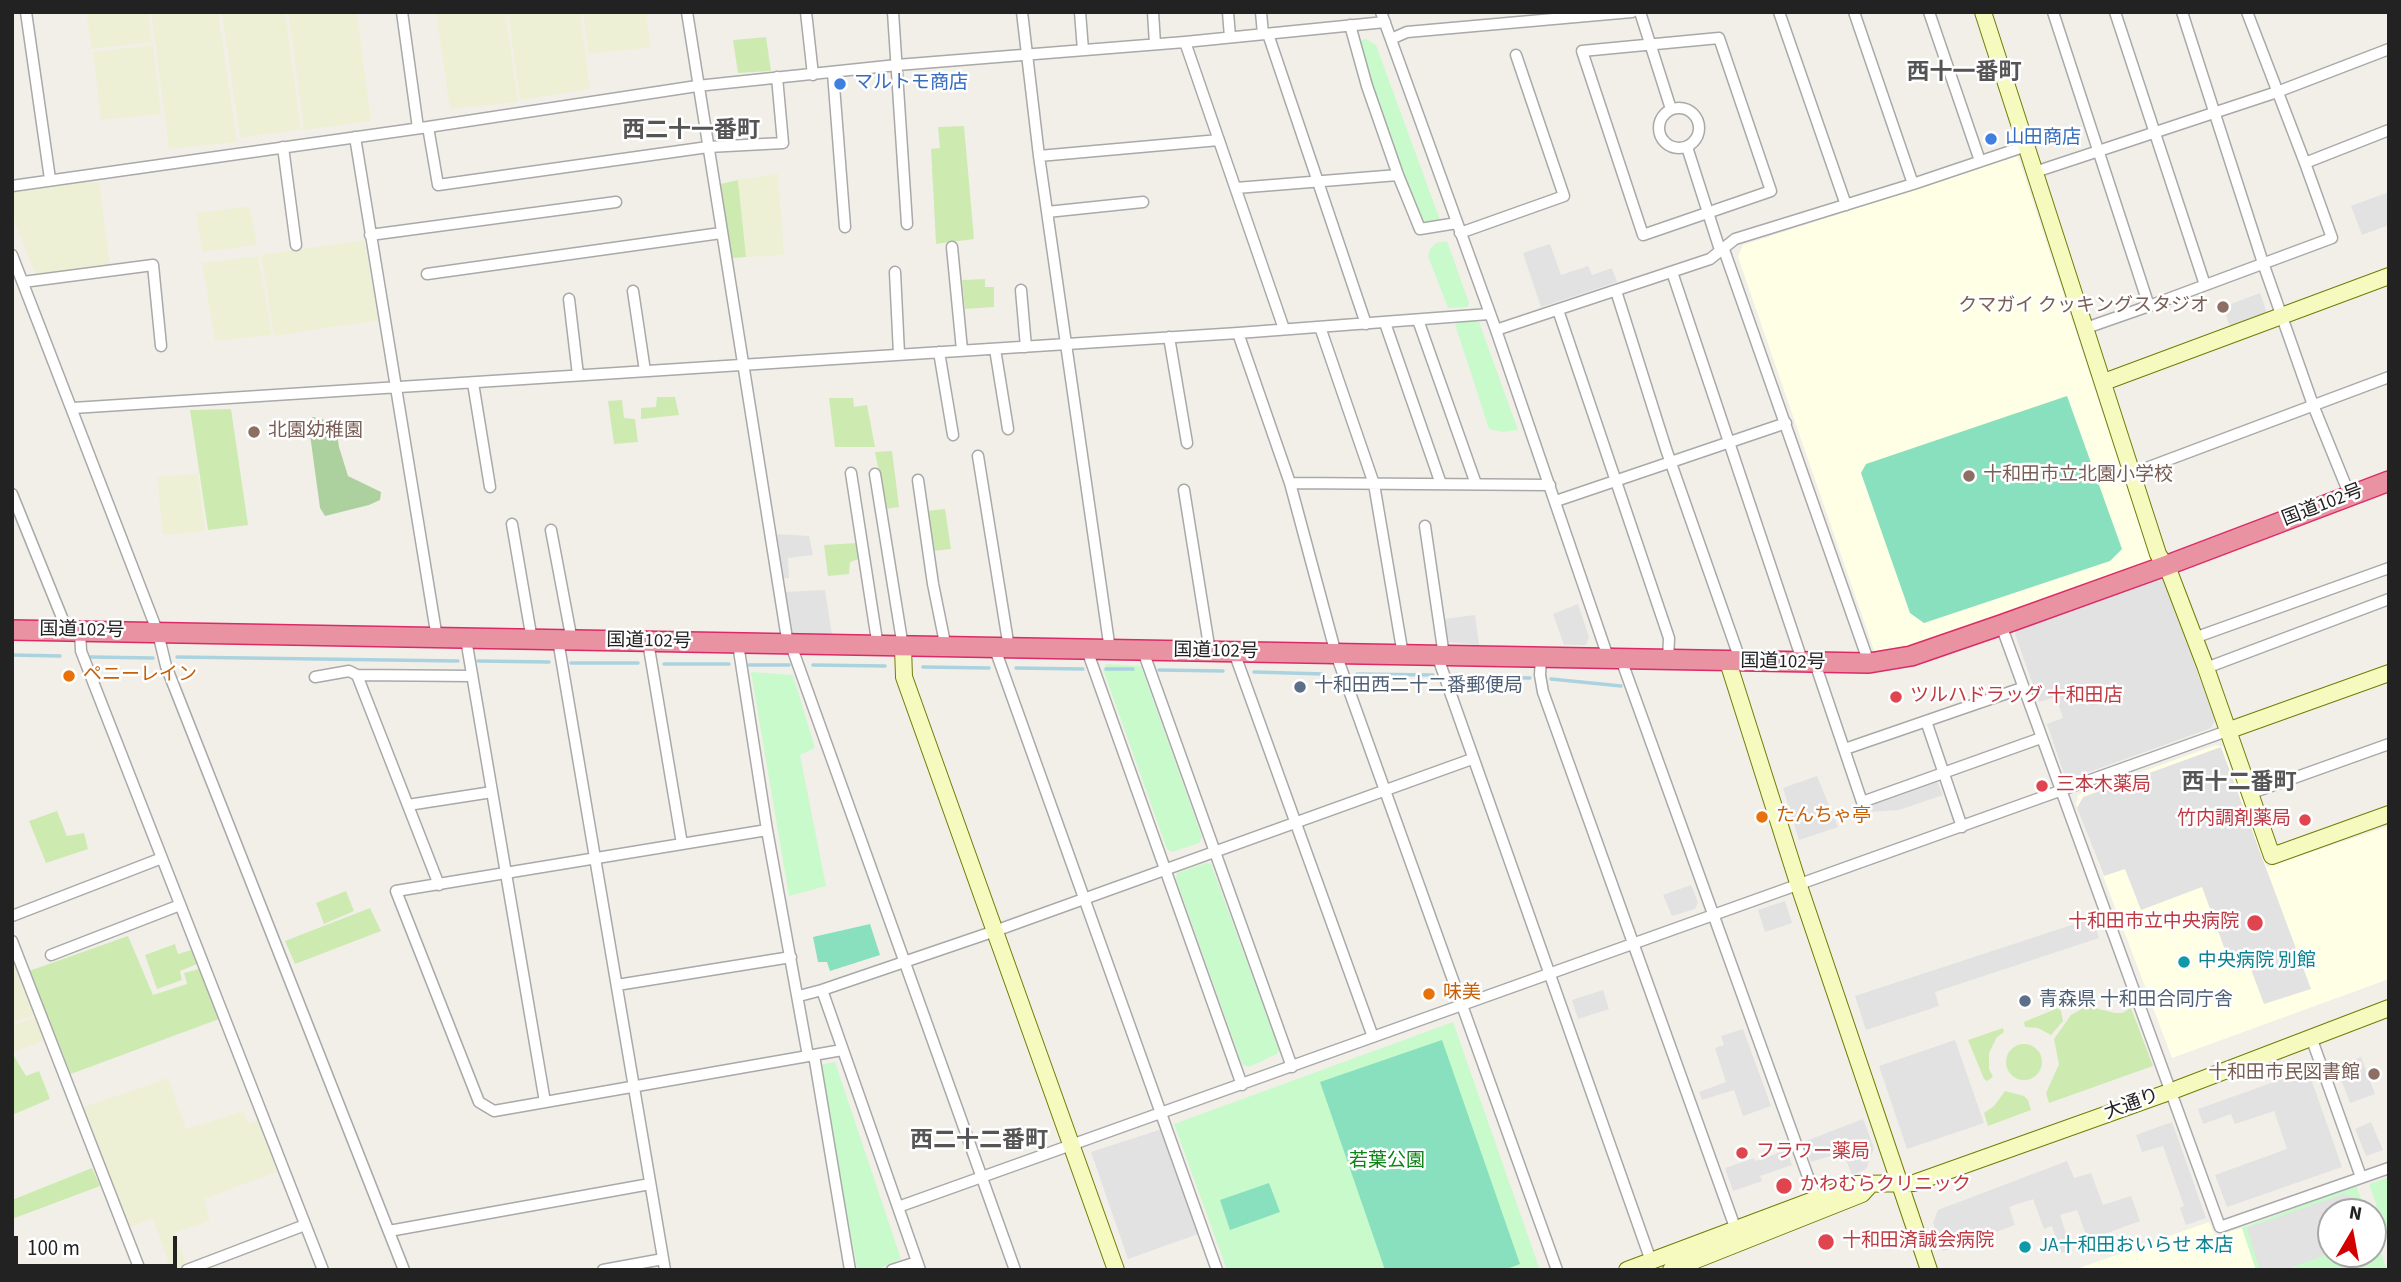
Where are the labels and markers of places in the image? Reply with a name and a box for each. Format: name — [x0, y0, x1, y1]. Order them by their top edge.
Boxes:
place label: マルトモ商店 — [854, 73, 968, 95]
marker: マルトモ商店 — [832, 76, 848, 92]
place label: 山田商店 — [2005, 128, 2081, 150]
marker: 山田商店 — [1983, 131, 1999, 147]
place label: クマガイ クッキングスタジオ — [1958, 296, 2209, 318]
marker: クマガイ クッキングスタジオ — [2215, 299, 2231, 315]
place label: 北園幼稚園 — [268, 421, 363, 443]
marker: 北園幼稚園 — [246, 424, 262, 440]
place label: 十和田市立北園小学校 — [1983, 465, 2173, 487]
marker: 十和田市立北園小学校 — [1961, 468, 1977, 484]
place label: ペニーレイン — [83, 665, 197, 687]
marker: ペニーレイン — [61, 668, 77, 684]
place label: 十和田西二十二番郵便局 — [1314, 676, 1523, 698]
marker: 十和田西二十二番郵便局 — [1292, 679, 1308, 695]
place label: ツルハドラッグ 十和田店 — [1910, 686, 2123, 708]
marker: ツルハドラッグ 十和田店 — [1888, 689, 1904, 705]
place label: 三本木薬局 — [2056, 775, 2151, 797]
marker: 三本木薬局 — [2034, 778, 2050, 794]
place label: たんちゃ亭 — [1776, 806, 1871, 828]
marker: たんちゃ亭 — [1754, 809, 1770, 825]
place label: 竹内調剤薬局 — [2177, 809, 2291, 831]
marker: 竹内調剤薬局 — [2297, 812, 2313, 828]
place label: 十和田市立中央病院 — [2068, 912, 2239, 934]
marker: 十和田市立中央病院 — [2245, 913, 2265, 933]
place label: 中央病院 別館 — [2198, 951, 2316, 973]
marker: 中央病院 別館 — [2176, 954, 2192, 970]
place label: 味美 — [1443, 983, 1481, 1005]
marker: 味美 — [1421, 986, 1437, 1002]
place label: 青森県 十和田合同庁舎 — [2039, 990, 2233, 1012]
marker: 青森県 十和田合同庁舎 — [2017, 993, 2033, 1009]
place label: 十和田市民図書館 — [2208, 1063, 2360, 1085]
marker: 十和田市民図書館 — [2366, 1066, 2382, 1082]
place label: フラワー薬局 — [1756, 1142, 1870, 1164]
marker: フラワー薬局 — [1734, 1145, 1750, 1161]
place label: かわむらクリニック — [1800, 1175, 1971, 1197]
marker: かわむらクリニック — [1774, 1176, 1794, 1196]
place label: 十和田済誠会病院 — [1842, 1231, 1994, 1253]
marker: 十和田済誠会病院 — [1816, 1232, 1836, 1252]
place label: JA十和田おいらせ 本店 — [2039, 1236, 2233, 1258]
marker: JA十和田おいらせ 本店 — [2017, 1239, 2033, 1255]

